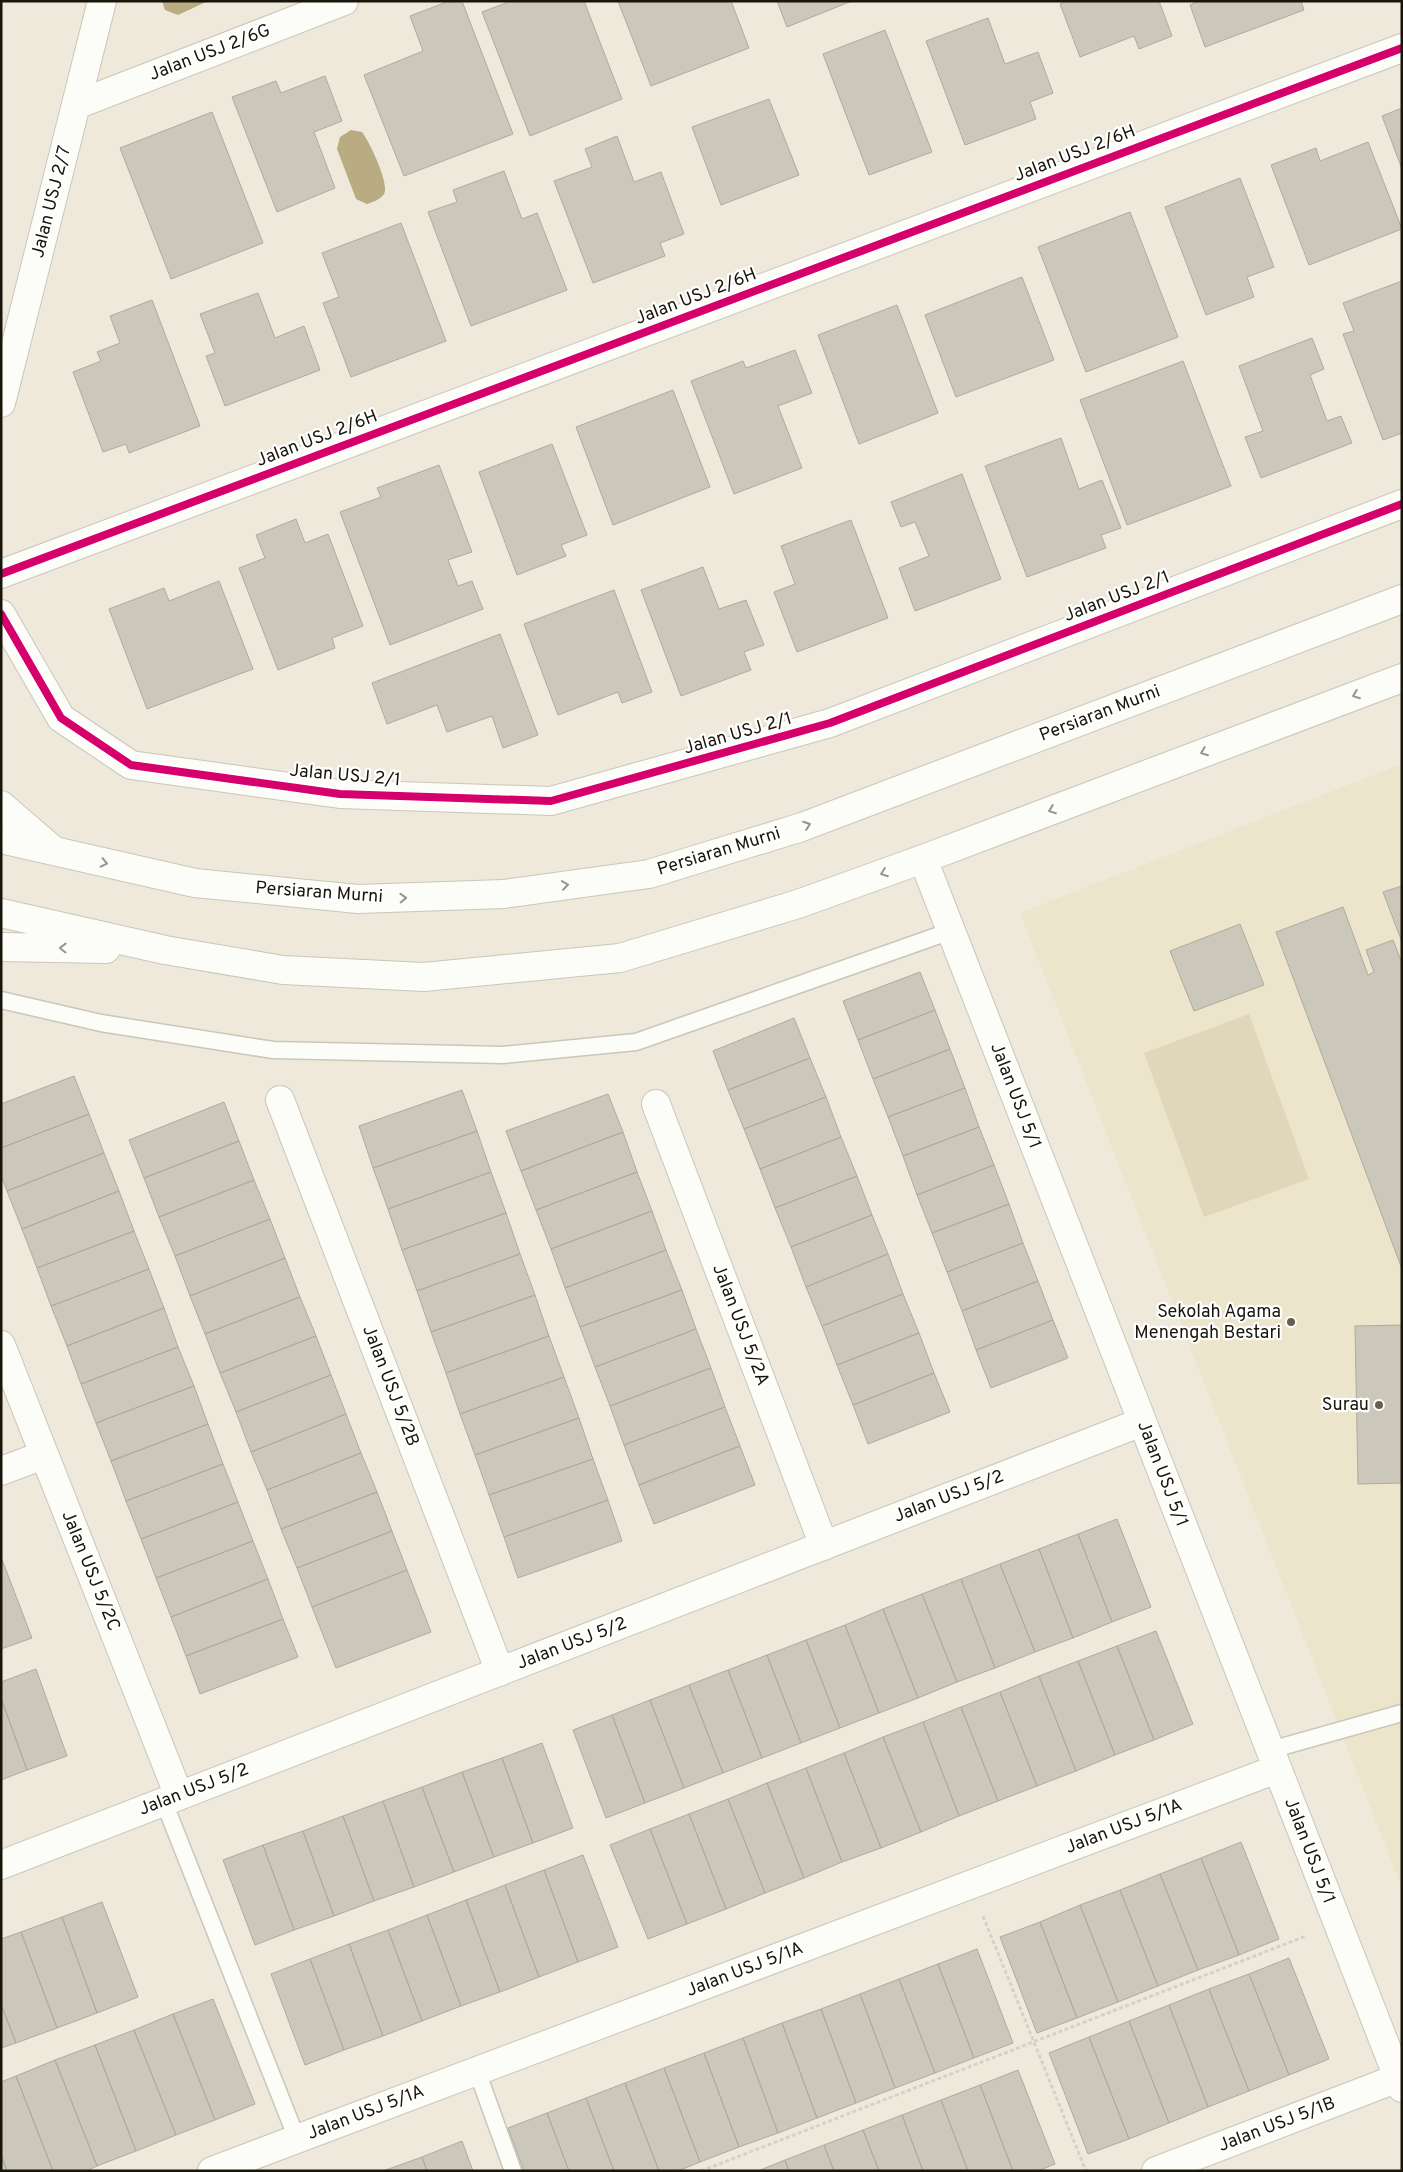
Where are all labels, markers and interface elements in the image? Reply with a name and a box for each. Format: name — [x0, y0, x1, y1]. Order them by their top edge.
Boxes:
street label: Jalan USJ 2/6G — [146, 19, 274, 87]
street label: Jalan USJ 2/6H — [1011, 120, 1139, 188]
street label: Jalan USJ 2/7 — [27, 144, 77, 260]
street label: Jalan USJ 2/6H — [632, 263, 760, 331]
street label: Jalan USJ 2/6H — [253, 405, 381, 473]
street label: Jalan USJ 2/1 — [1061, 566, 1173, 628]
street label: Persiaran Murni — [1036, 680, 1164, 748]
one-way arrow — [1352, 689, 1361, 699]
street label: Jalan USJ 2/1 — [681, 708, 795, 760]
one-way arrow — [1200, 746, 1209, 756]
street label: Jalan USJ 2/1 — [288, 760, 402, 792]
one-way arrow — [1048, 804, 1057, 814]
one-way arrow — [802, 821, 811, 831]
street label: Persiaran Murni — [655, 822, 783, 882]
one-way arrow — [99, 857, 108, 868]
one-way arrow — [880, 867, 888, 877]
street label: Persiaran Murni — [254, 877, 384, 909]
one-way arrow — [561, 881, 569, 891]
one-way arrow — [399, 892, 407, 903]
one-way arrow — [59, 943, 67, 953]
street label: Jalan USJ 5/1 — [984, 1040, 1046, 1152]
street label: Jalan USJ 5/2A — [706, 1261, 774, 1389]
place label: Sekolah Agama Menengah Bestari — [1134, 1301, 1281, 1345]
marker: Sekolah Agama Menengah Bestari — [1285, 1316, 1297, 1328]
street label: Jalan USJ 5/2B — [356, 1322, 424, 1450]
place label: Surau — [1322, 1394, 1369, 1417]
marker: Surau — [1373, 1399, 1385, 1411]
street label: Jalan USJ 5/1 — [1131, 1418, 1193, 1530]
street label: Jalan USJ 5/2 — [891, 1465, 1007, 1529]
street label: Jalan USJ 5/2C — [55, 1507, 125, 1635]
street label: Jalan USJ 5/2 — [514, 1612, 630, 1676]
street label: Jalan USJ 5/2 — [136, 1758, 252, 1822]
street label: Jalan USJ 5/1A — [1062, 1794, 1186, 1860]
street label: Jalan USJ 5/1 — [1278, 1795, 1340, 1907]
street label: Jalan USJ 5/1A — [683, 1937, 807, 2003]
street label: Jalan USJ 5/1A — [304, 2080, 428, 2146]
street label: Jalan USJ 5/1B — [1215, 2092, 1339, 2158]

